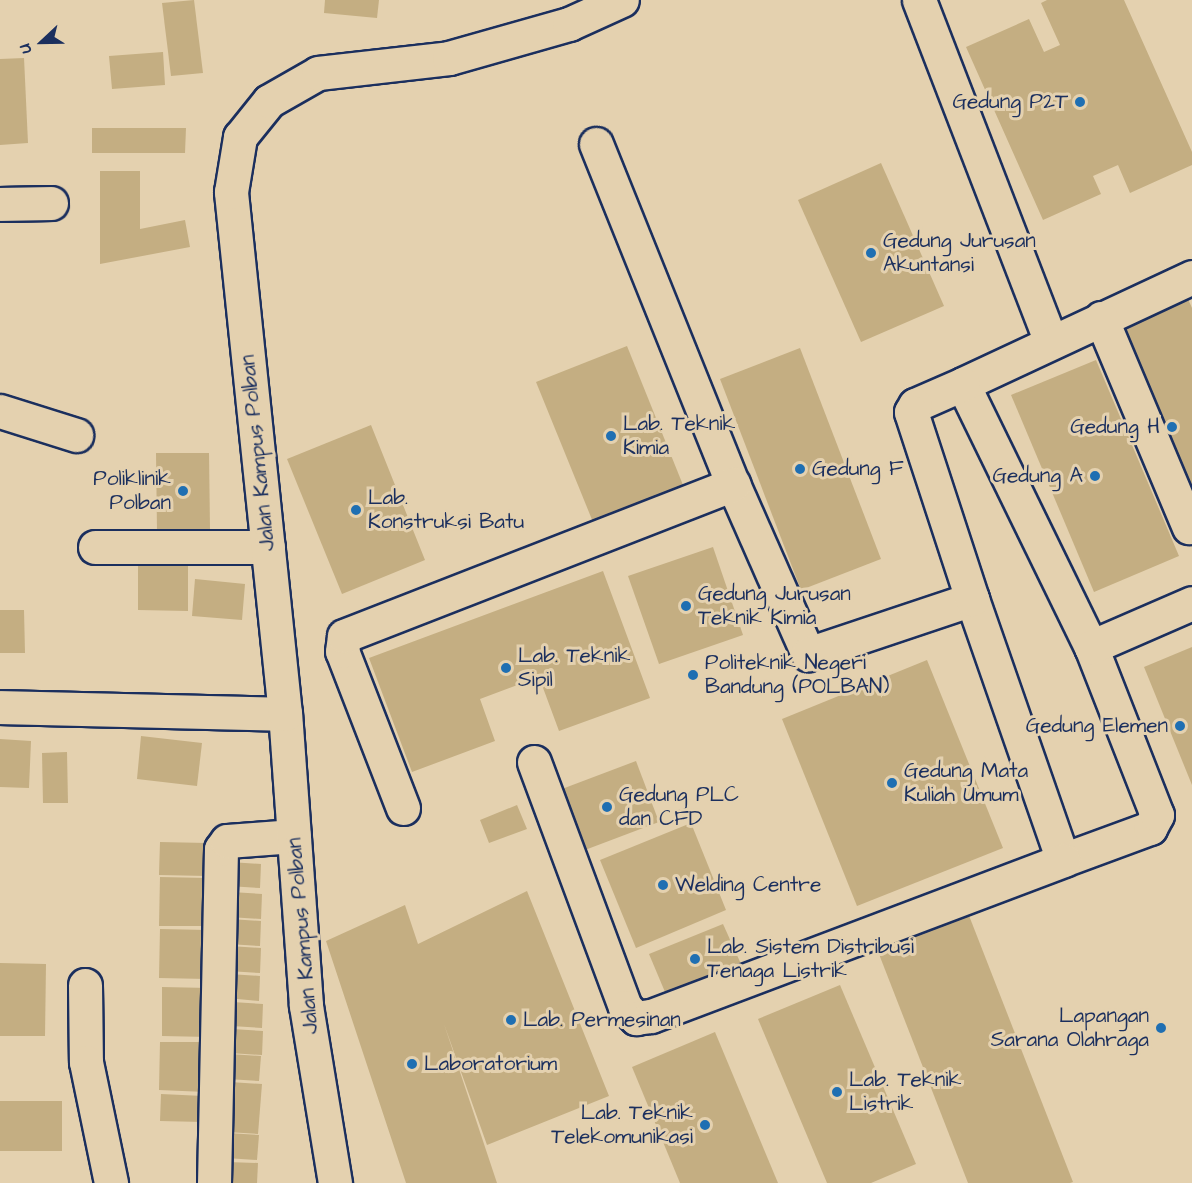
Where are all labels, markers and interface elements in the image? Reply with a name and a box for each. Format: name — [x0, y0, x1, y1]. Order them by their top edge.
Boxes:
north arrow — [12, 12, 72, 72]
text: U — [13, 40, 37, 57]
place label: Gedung P2T — [952, 89, 1068, 115]
marker: Gedung P2T — [1073, 95, 1087, 109]
place label: Gedung Jurusan Akuntansi — [883, 228, 1036, 278]
marker: Gedung Jurusan Akuntansi — [864, 246, 878, 260]
street label: Jalan Kampus Polban — [235, 354, 281, 552]
place label: Lab. Teknik Kimia — [623, 411, 735, 461]
place label: Gedung H — [1070, 414, 1160, 440]
marker: Gedung H — [1165, 420, 1179, 434]
marker: Lab. Teknik Kimia — [604, 429, 618, 443]
place label: Gedung F — [812, 456, 904, 482]
marker: Gedung F — [793, 462, 807, 476]
place label: Gedung A — [992, 463, 1083, 489]
place label: Poliklinik Polban — [93, 466, 171, 516]
marker: Gedung A — [1088, 469, 1102, 483]
marker: Poliklinik Polban — [176, 484, 190, 498]
place label: Lab. Konstruksi Batu — [368, 485, 524, 535]
marker: Lab. Konstruksi Batu — [349, 503, 363, 517]
place label: Gedung Jurusan Teknik Kimia — [698, 581, 851, 631]
marker: Gedung Jurusan Teknik Kimia — [679, 599, 693, 613]
place label: Lab. Teknik Sipil — [518, 643, 630, 693]
place label: Politeknik Negeri Bandung (POLBAN) — [705, 650, 889, 700]
marker: Lab. Teknik Sipil — [499, 661, 513, 675]
marker: Politeknik Negeri Bandung (POLBAN) — [686, 668, 700, 682]
place label: Gedung Elemen — [1026, 713, 1168, 739]
marker: Gedung Elemen — [1173, 719, 1187, 733]
place label: Gedung Mata Kuliah Umum — [904, 758, 1028, 808]
marker: Gedung Mata Kuliah Umum — [885, 776, 899, 790]
place label: Gedung PLC dan CFD — [619, 782, 739, 832]
marker: Gedung PLC dan CFD — [600, 800, 614, 814]
street label: Jalan Kampus Polban — [282, 837, 324, 1035]
place label: Welding Centre — [675, 872, 821, 898]
marker: Welding Centre — [656, 878, 670, 892]
place label: Lab. Sistem Distribusi Tenaga Listrik — [707, 934, 914, 984]
marker: Lab. Sistem Distribusi Tenaga Listrik — [688, 952, 702, 966]
place label: Lapangan Sarana Olahraga — [991, 1003, 1149, 1053]
place label: Lab. Permesinan — [523, 1007, 681, 1033]
marker: Lab. Permesinan — [504, 1013, 518, 1027]
marker: Lapangan Sarana Olahraga — [1154, 1021, 1168, 1035]
place label: Laboratorium — [424, 1051, 557, 1077]
marker: Laboratorium — [405, 1057, 419, 1071]
place label: Lab. Teknik Listrik — [849, 1067, 961, 1117]
marker: Lab. Teknik Listrik — [830, 1085, 844, 1099]
place label: Lab. Teknik Telekomunikasi — [551, 1100, 693, 1150]
marker: Lab. Teknik Telekomunikasi — [698, 1118, 712, 1132]

